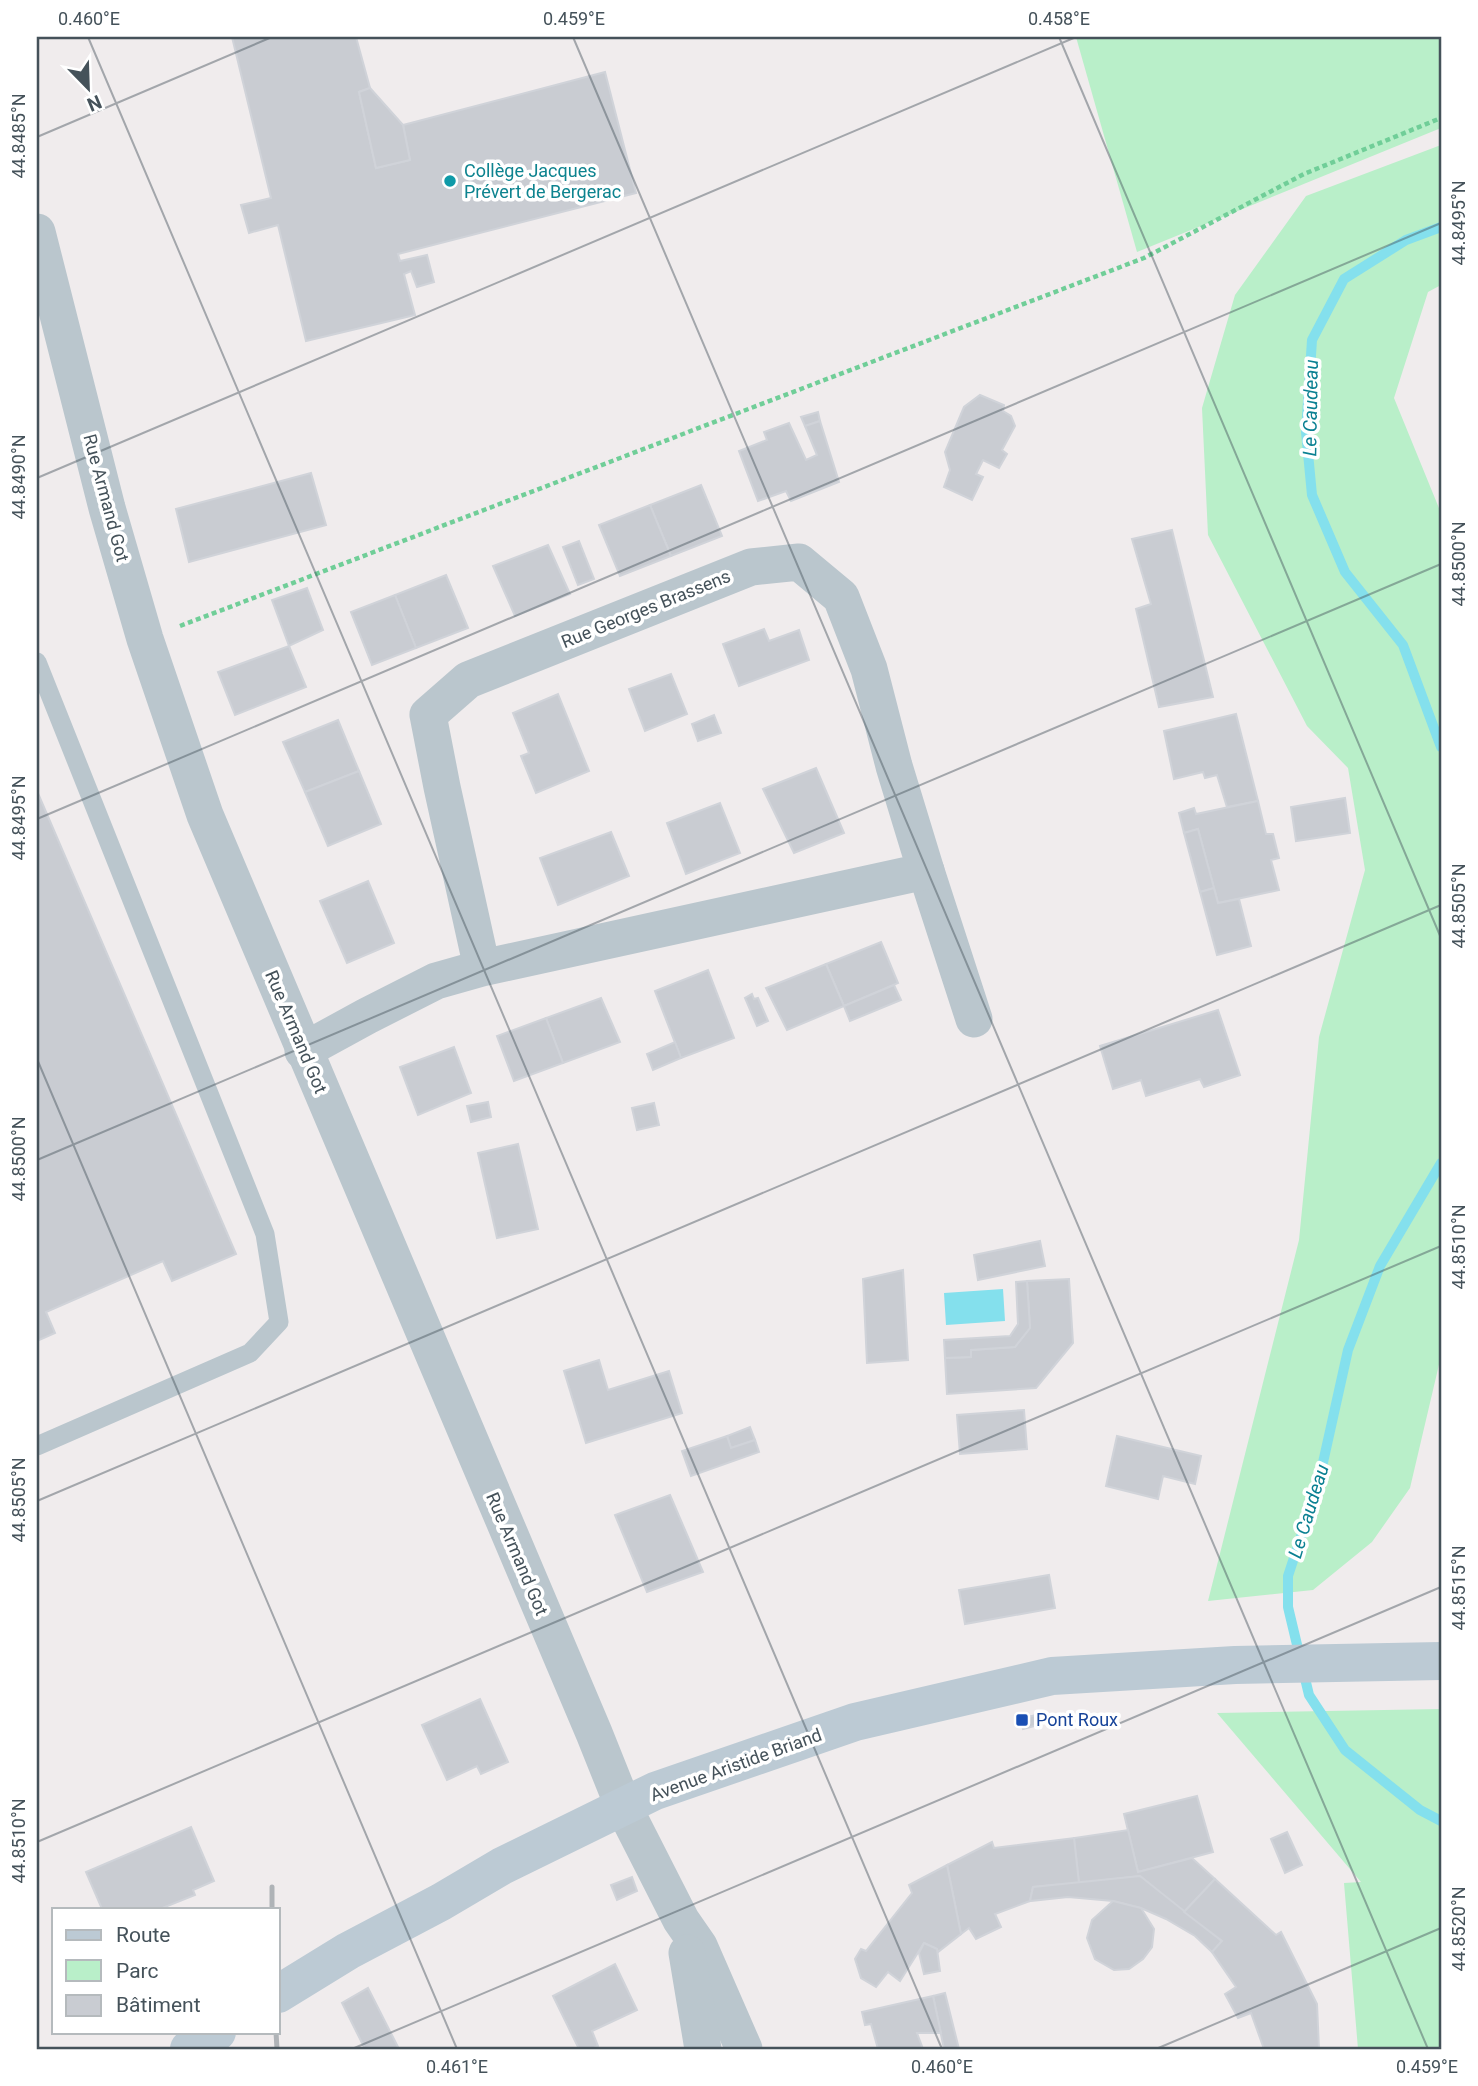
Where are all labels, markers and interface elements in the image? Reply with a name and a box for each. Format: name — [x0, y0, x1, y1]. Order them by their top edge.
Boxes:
text: 0.460°E — [58, 8, 120, 29]
text: 0.459°E — [543, 8, 605, 29]
text: 0.458°E — [1028, 8, 1090, 29]
north arrow — [52, 52, 122, 122]
text: N — [84, 90, 105, 116]
text: 44.8485°N — [8, 93, 29, 179]
place label: Collège Jacques Prévert de Bergerac — [464, 160, 621, 202]
marker: Collège Jacques Prévert de Bergerac — [442, 173, 458, 189]
text: 44.8495°N — [1448, 180, 1469, 266]
water label: Le Caudeau — [1298, 359, 1323, 457]
street label: Rue Armand Got — [79, 432, 134, 564]
text: 44.8490°N — [8, 434, 29, 520]
text: 44.8500°N — [1448, 521, 1469, 607]
street label: Rue Georges Brassens — [558, 565, 733, 652]
text: 44.8495°N — [8, 775, 29, 861]
text: 44.8505°N — [1448, 863, 1469, 949]
street label: Rue Armand Got — [261, 967, 332, 1096]
text: 44.8500°N — [8, 1116, 29, 1202]
text: 44.8510°N — [1448, 1204, 1469, 1290]
text: 44.8505°N — [8, 1457, 29, 1543]
water label: Le Caudeau — [1283, 1461, 1334, 1561]
street label: Rue Armand Got — [482, 1489, 553, 1618]
text: 44.8515°N — [1448, 1545, 1469, 1631]
place label: Pont Roux — [1036, 1709, 1118, 1730]
marker: Pont Roux — [1014, 1712, 1030, 1728]
street label: Avenue Aristide Briand — [647, 1724, 824, 1805]
text: 44.8510°N — [8, 1798, 29, 1884]
text: 44.8520°N — [1448, 1886, 1469, 1972]
legend — [52, 1908, 280, 2034]
text: Route — [116, 1923, 171, 1947]
text: Parc — [116, 1959, 158, 1983]
text: Bâtiment — [116, 1993, 201, 2017]
text: 0.461°E — [426, 2056, 488, 2077]
text: 0.460°E — [911, 2056, 973, 2077]
text: 0.459°E — [1396, 2056, 1458, 2077]

